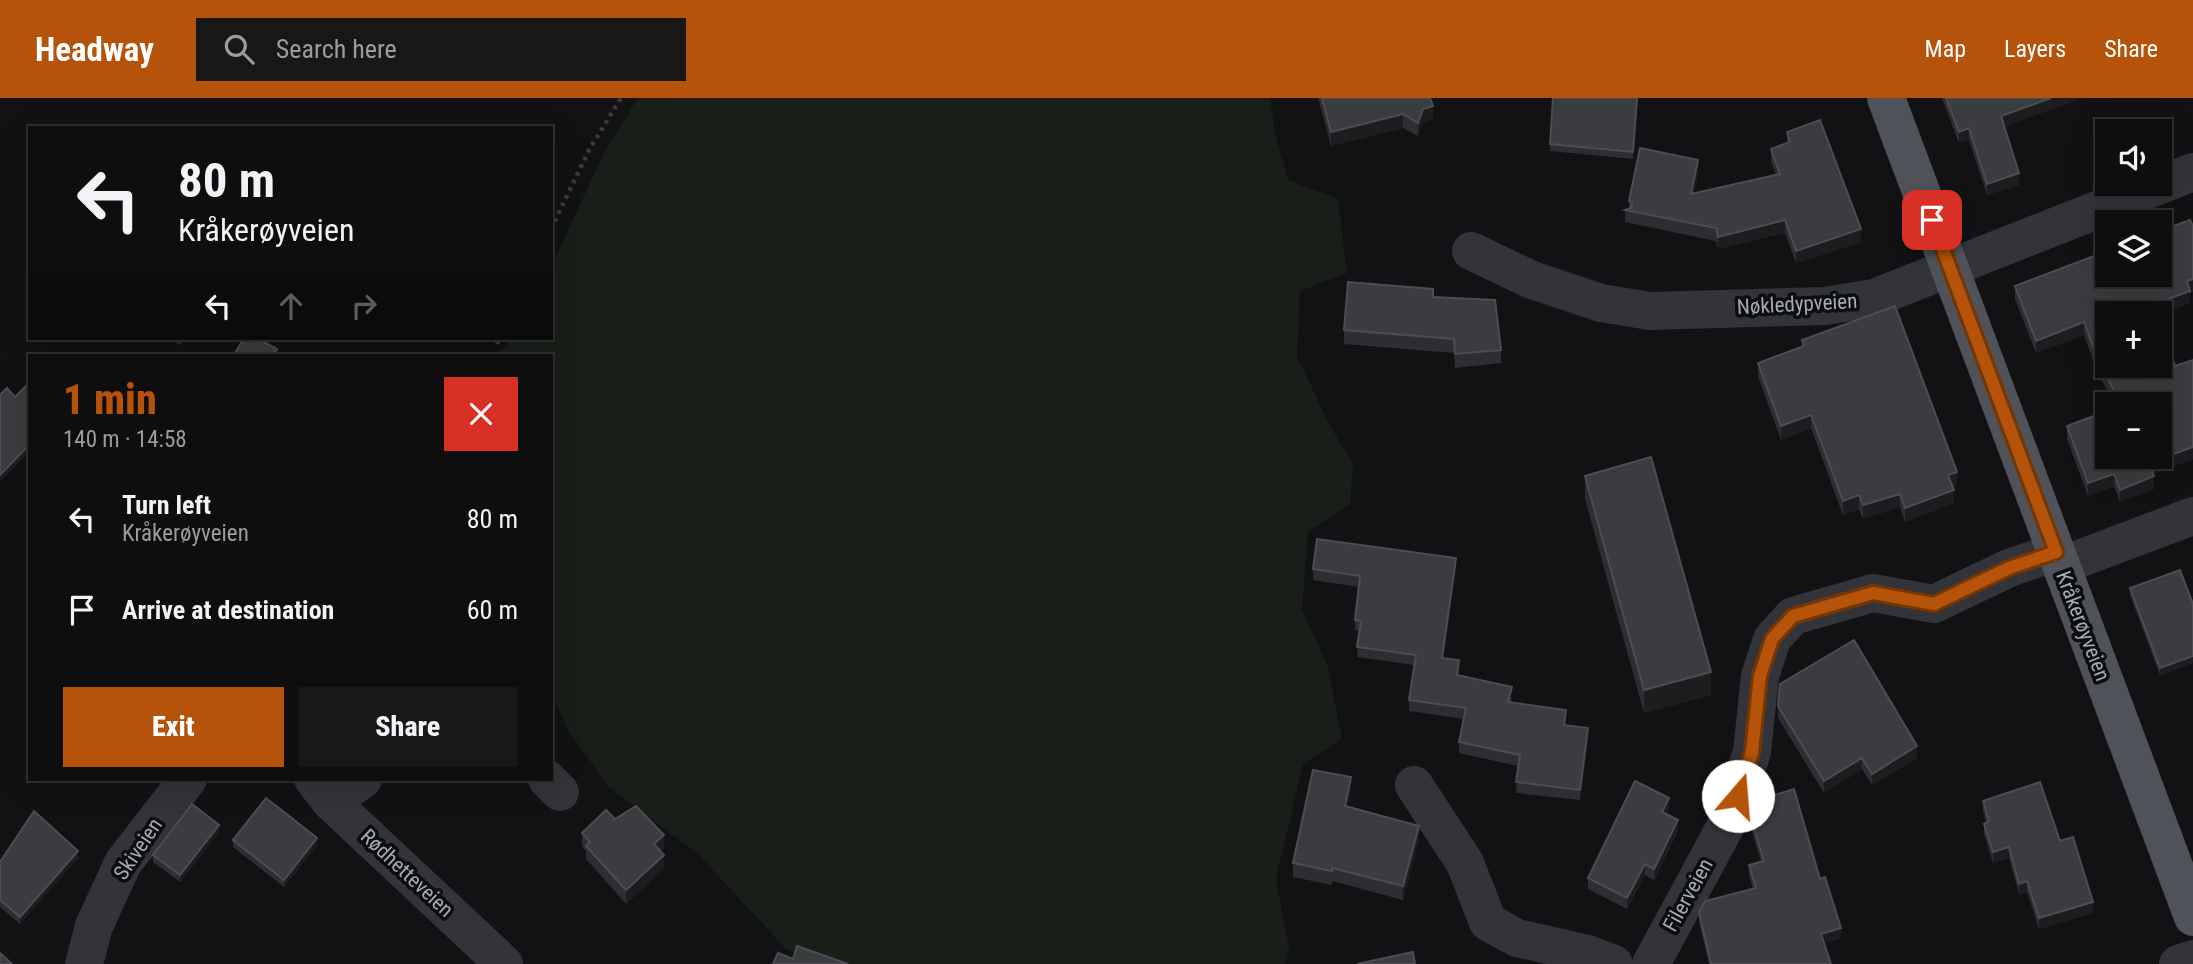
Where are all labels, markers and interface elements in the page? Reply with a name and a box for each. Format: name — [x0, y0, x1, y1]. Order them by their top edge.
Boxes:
search box — [196, 18, 686, 81]
text: Headway — [35, 30, 154, 69]
icon: search — [220, 30, 258, 68]
text: Search here — [276, 34, 397, 64]
text: Map — [1925, 35, 1966, 63]
text: Layers — [2004, 35, 2066, 63]
text: Share — [2104, 35, 2158, 63]
map controls — [2095, 119, 2172, 469]
button: sound — [2095, 119, 2172, 196]
text: 80 m — [178, 152, 275, 209]
icon: left — [63, 154, 154, 245]
pin — [1902, 190, 1962, 250]
icon: arrive — [1913, 201, 1951, 239]
button: layers — [2095, 210, 2172, 287]
text: Kråkerøyveien — [178, 211, 354, 249]
icon: left — [199, 287, 237, 325]
icon: ahead — [272, 287, 310, 325]
icon: right — [345, 287, 383, 325]
street label: Nøkledypveien — [1736, 289, 1858, 319]
button: + — [2095, 301, 2172, 378]
text: 1 min — [63, 375, 157, 424]
button: close — [444, 377, 518, 451]
button: − — [2095, 392, 2172, 469]
text: 140 m · 14:58 — [63, 426, 187, 453]
text: Turn left — [122, 490, 211, 520]
icon: left — [63, 500, 101, 538]
text: 80 m — [467, 504, 518, 534]
text: Kråkerøyveien — [122, 520, 249, 547]
street label: Kråkerøyveien — [2051, 568, 2115, 684]
icon: arrive — [63, 591, 101, 629]
text: Arrive at destination — [122, 595, 334, 625]
text: 60 m — [467, 595, 518, 625]
button: Exit — [63, 687, 284, 767]
button: Share — [298, 687, 518, 767]
position arrow — [1701, 759, 1775, 833]
street label: Skiveien — [109, 814, 167, 884]
street label: Rødhetteveien — [356, 824, 458, 922]
street label: Filerveien — [1658, 854, 1718, 936]

